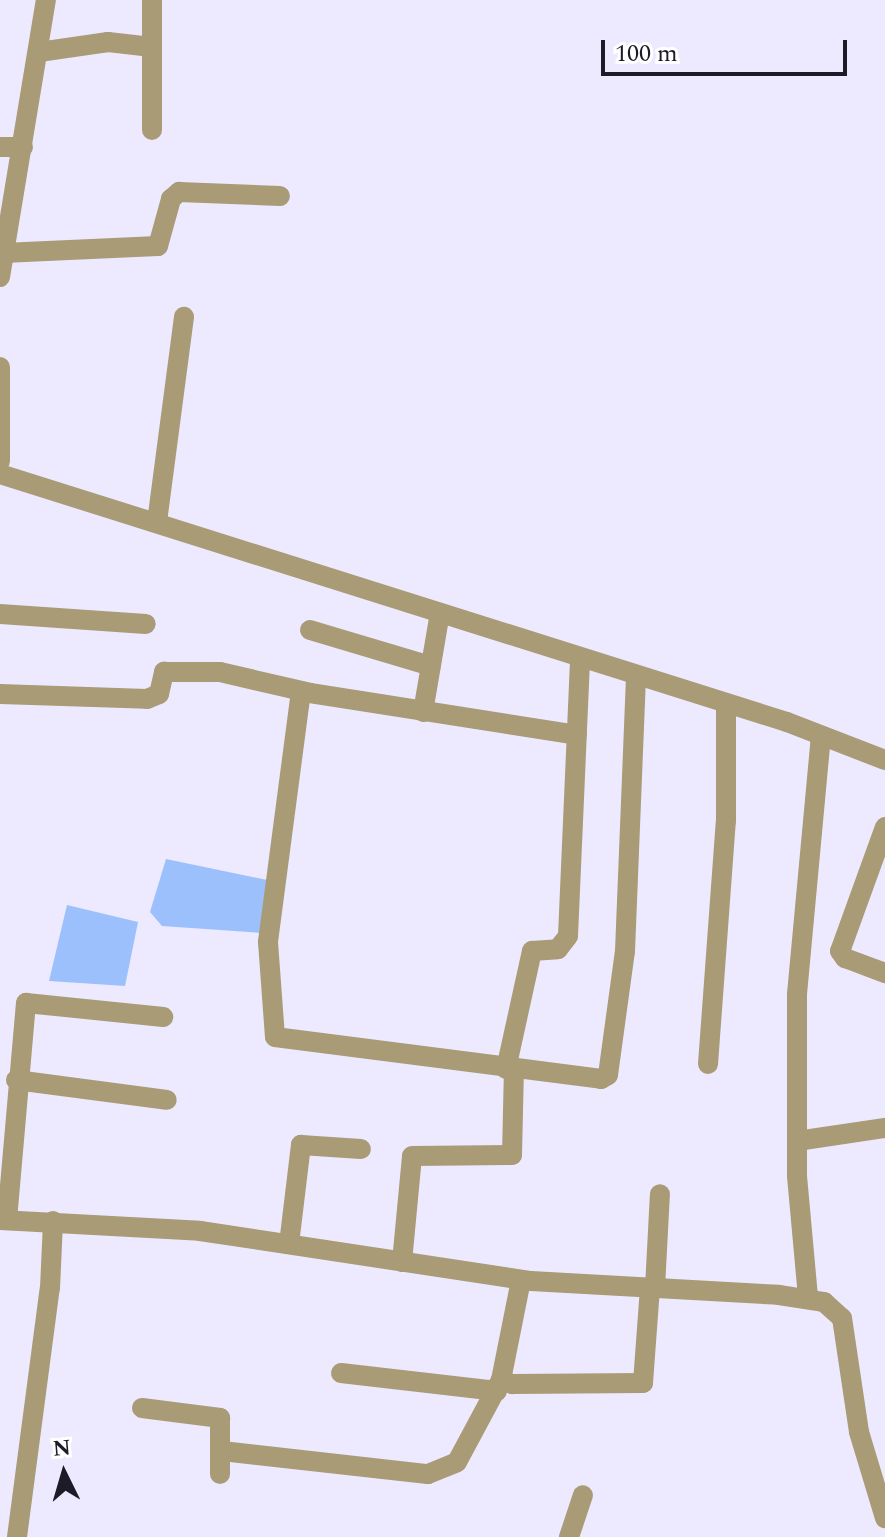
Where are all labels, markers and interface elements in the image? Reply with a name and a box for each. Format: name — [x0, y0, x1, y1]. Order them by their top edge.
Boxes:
scale bar — [605, 24, 851, 74]
text: 100 m — [615, 36, 678, 72]
text: N — [51, 1431, 72, 1466]
north arrow — [24, 1433, 104, 1513]

